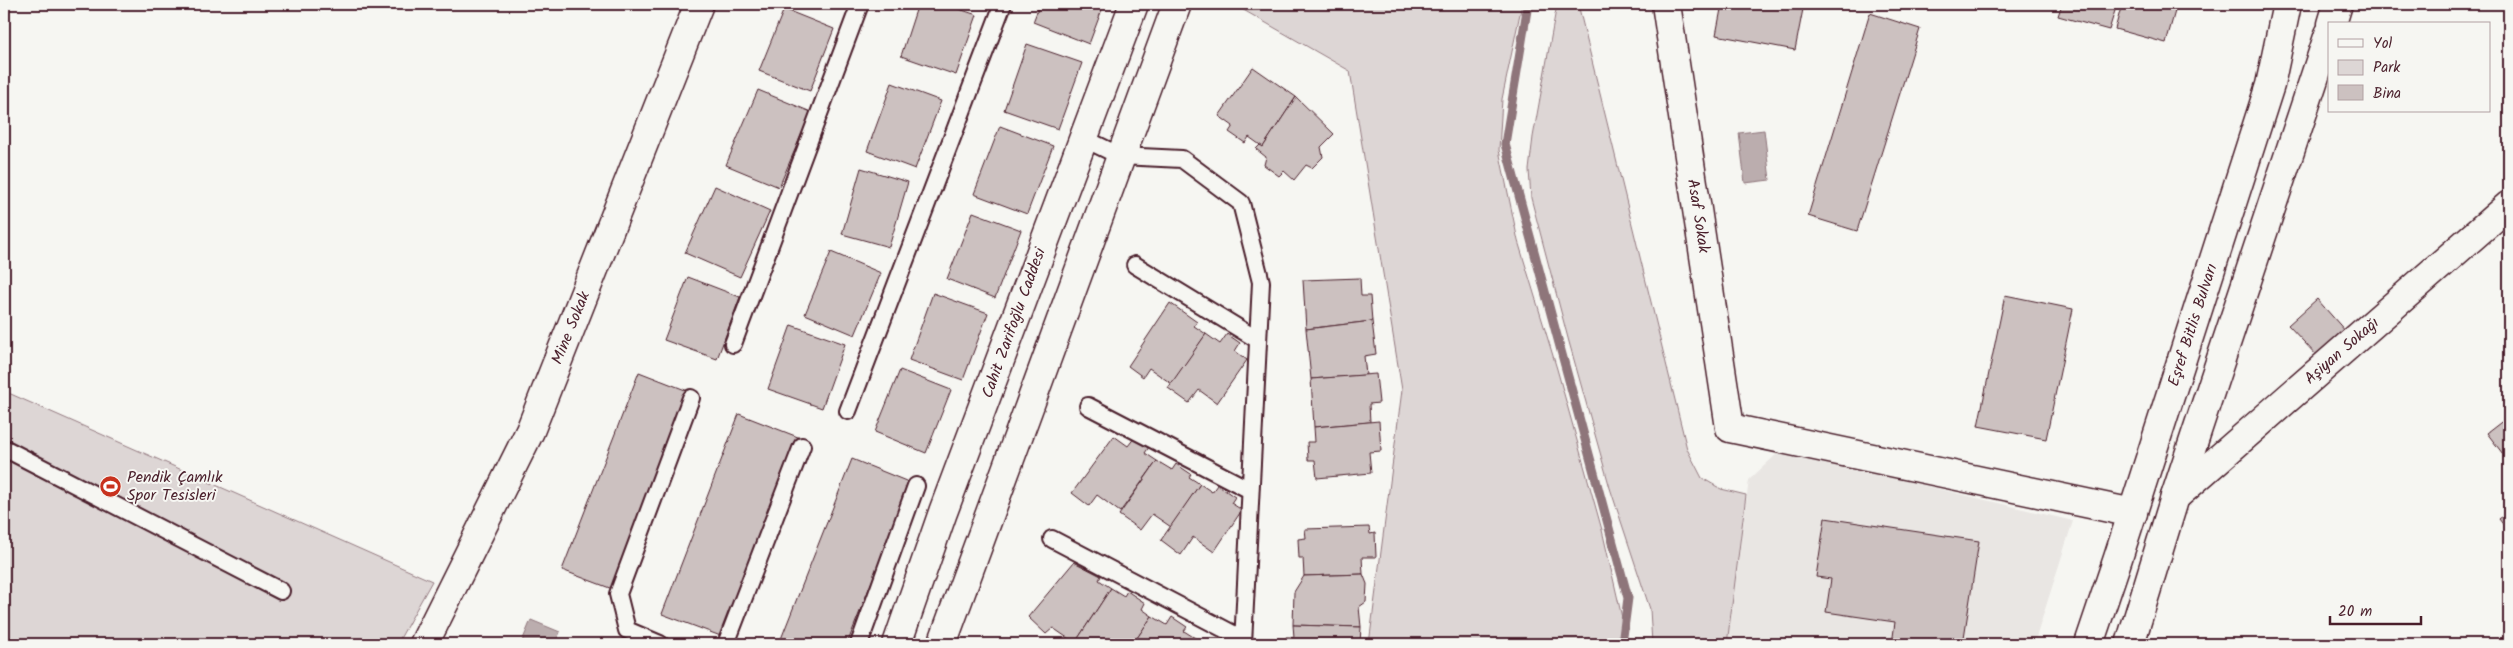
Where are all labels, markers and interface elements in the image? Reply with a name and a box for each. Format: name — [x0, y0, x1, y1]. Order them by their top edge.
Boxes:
legend — [2328, 22, 2490, 112]
text: Yol — [2373, 32, 2392, 56]
text: Park — [2373, 56, 2401, 80]
text: Bina — [2373, 82, 2401, 106]
street label: Asaf Sokak — [1680, 177, 1716, 255]
street label: Cahit Zarifoğlu Caddesi — [975, 243, 1053, 402]
street label: Eşref Bitlis Bulvarı — [2161, 260, 2225, 390]
street label: Mine Sokak — [545, 287, 597, 368]
street label: Aşiyan Sokağı — [2299, 311, 2385, 391]
place label: Pendik Çamlık Spor Tesisleri — [127, 465, 223, 508]
sports icon: Pendik Çamlık Spor Tesisleri — [99, 474, 123, 498]
scale bar — [2330, 593, 2422, 625]
text: 20 m — [2338, 600, 2372, 624]

